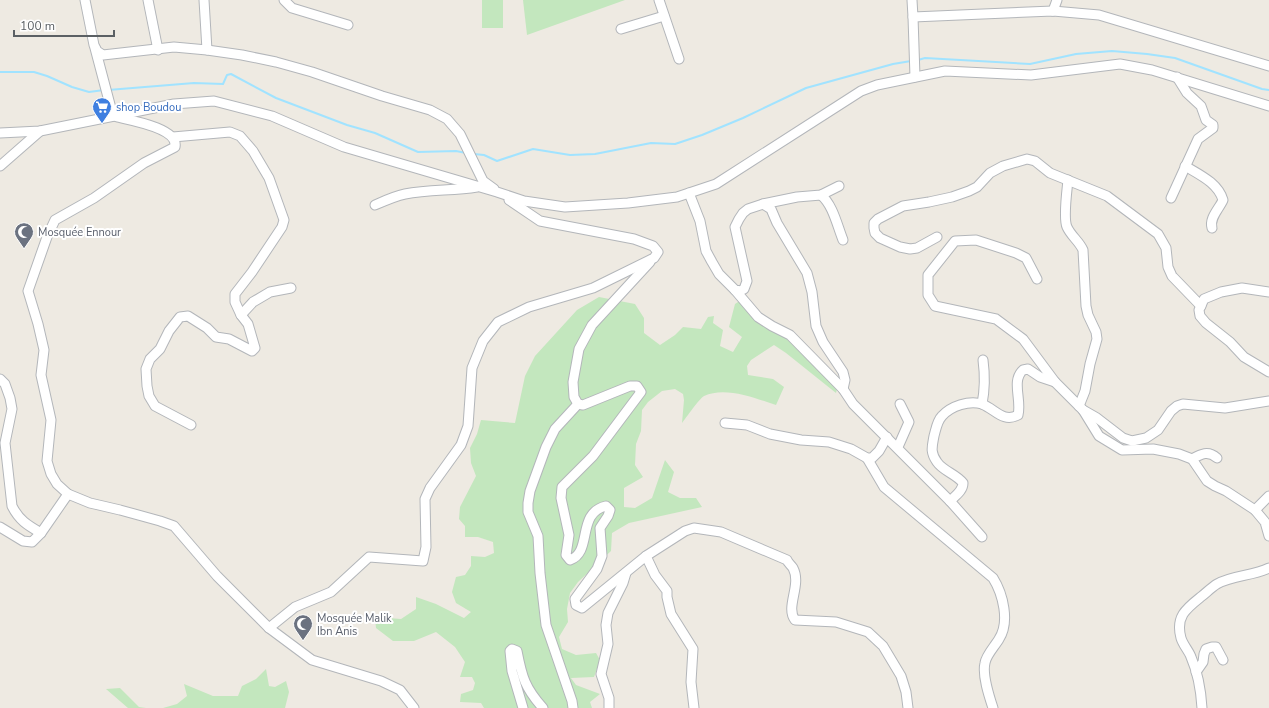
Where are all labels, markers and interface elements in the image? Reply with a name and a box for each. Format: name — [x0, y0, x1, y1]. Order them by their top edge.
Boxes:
scale bar — [14, 12, 114, 38]
text: 100 m — [20, 18, 55, 34]
supermarket icon: shop Boudou — [91, 96, 113, 124]
place label: shop Boudou — [116, 100, 181, 115]
mosque icon: Mosquée Ennour — [13, 221, 35, 249]
place label: Mosquée Ennour — [38, 225, 121, 240]
place label: Mosquée Malik Ibn Anis — [317, 611, 392, 639]
mosque icon: Mosquée Malik Ibn Anis — [292, 613, 314, 641]

